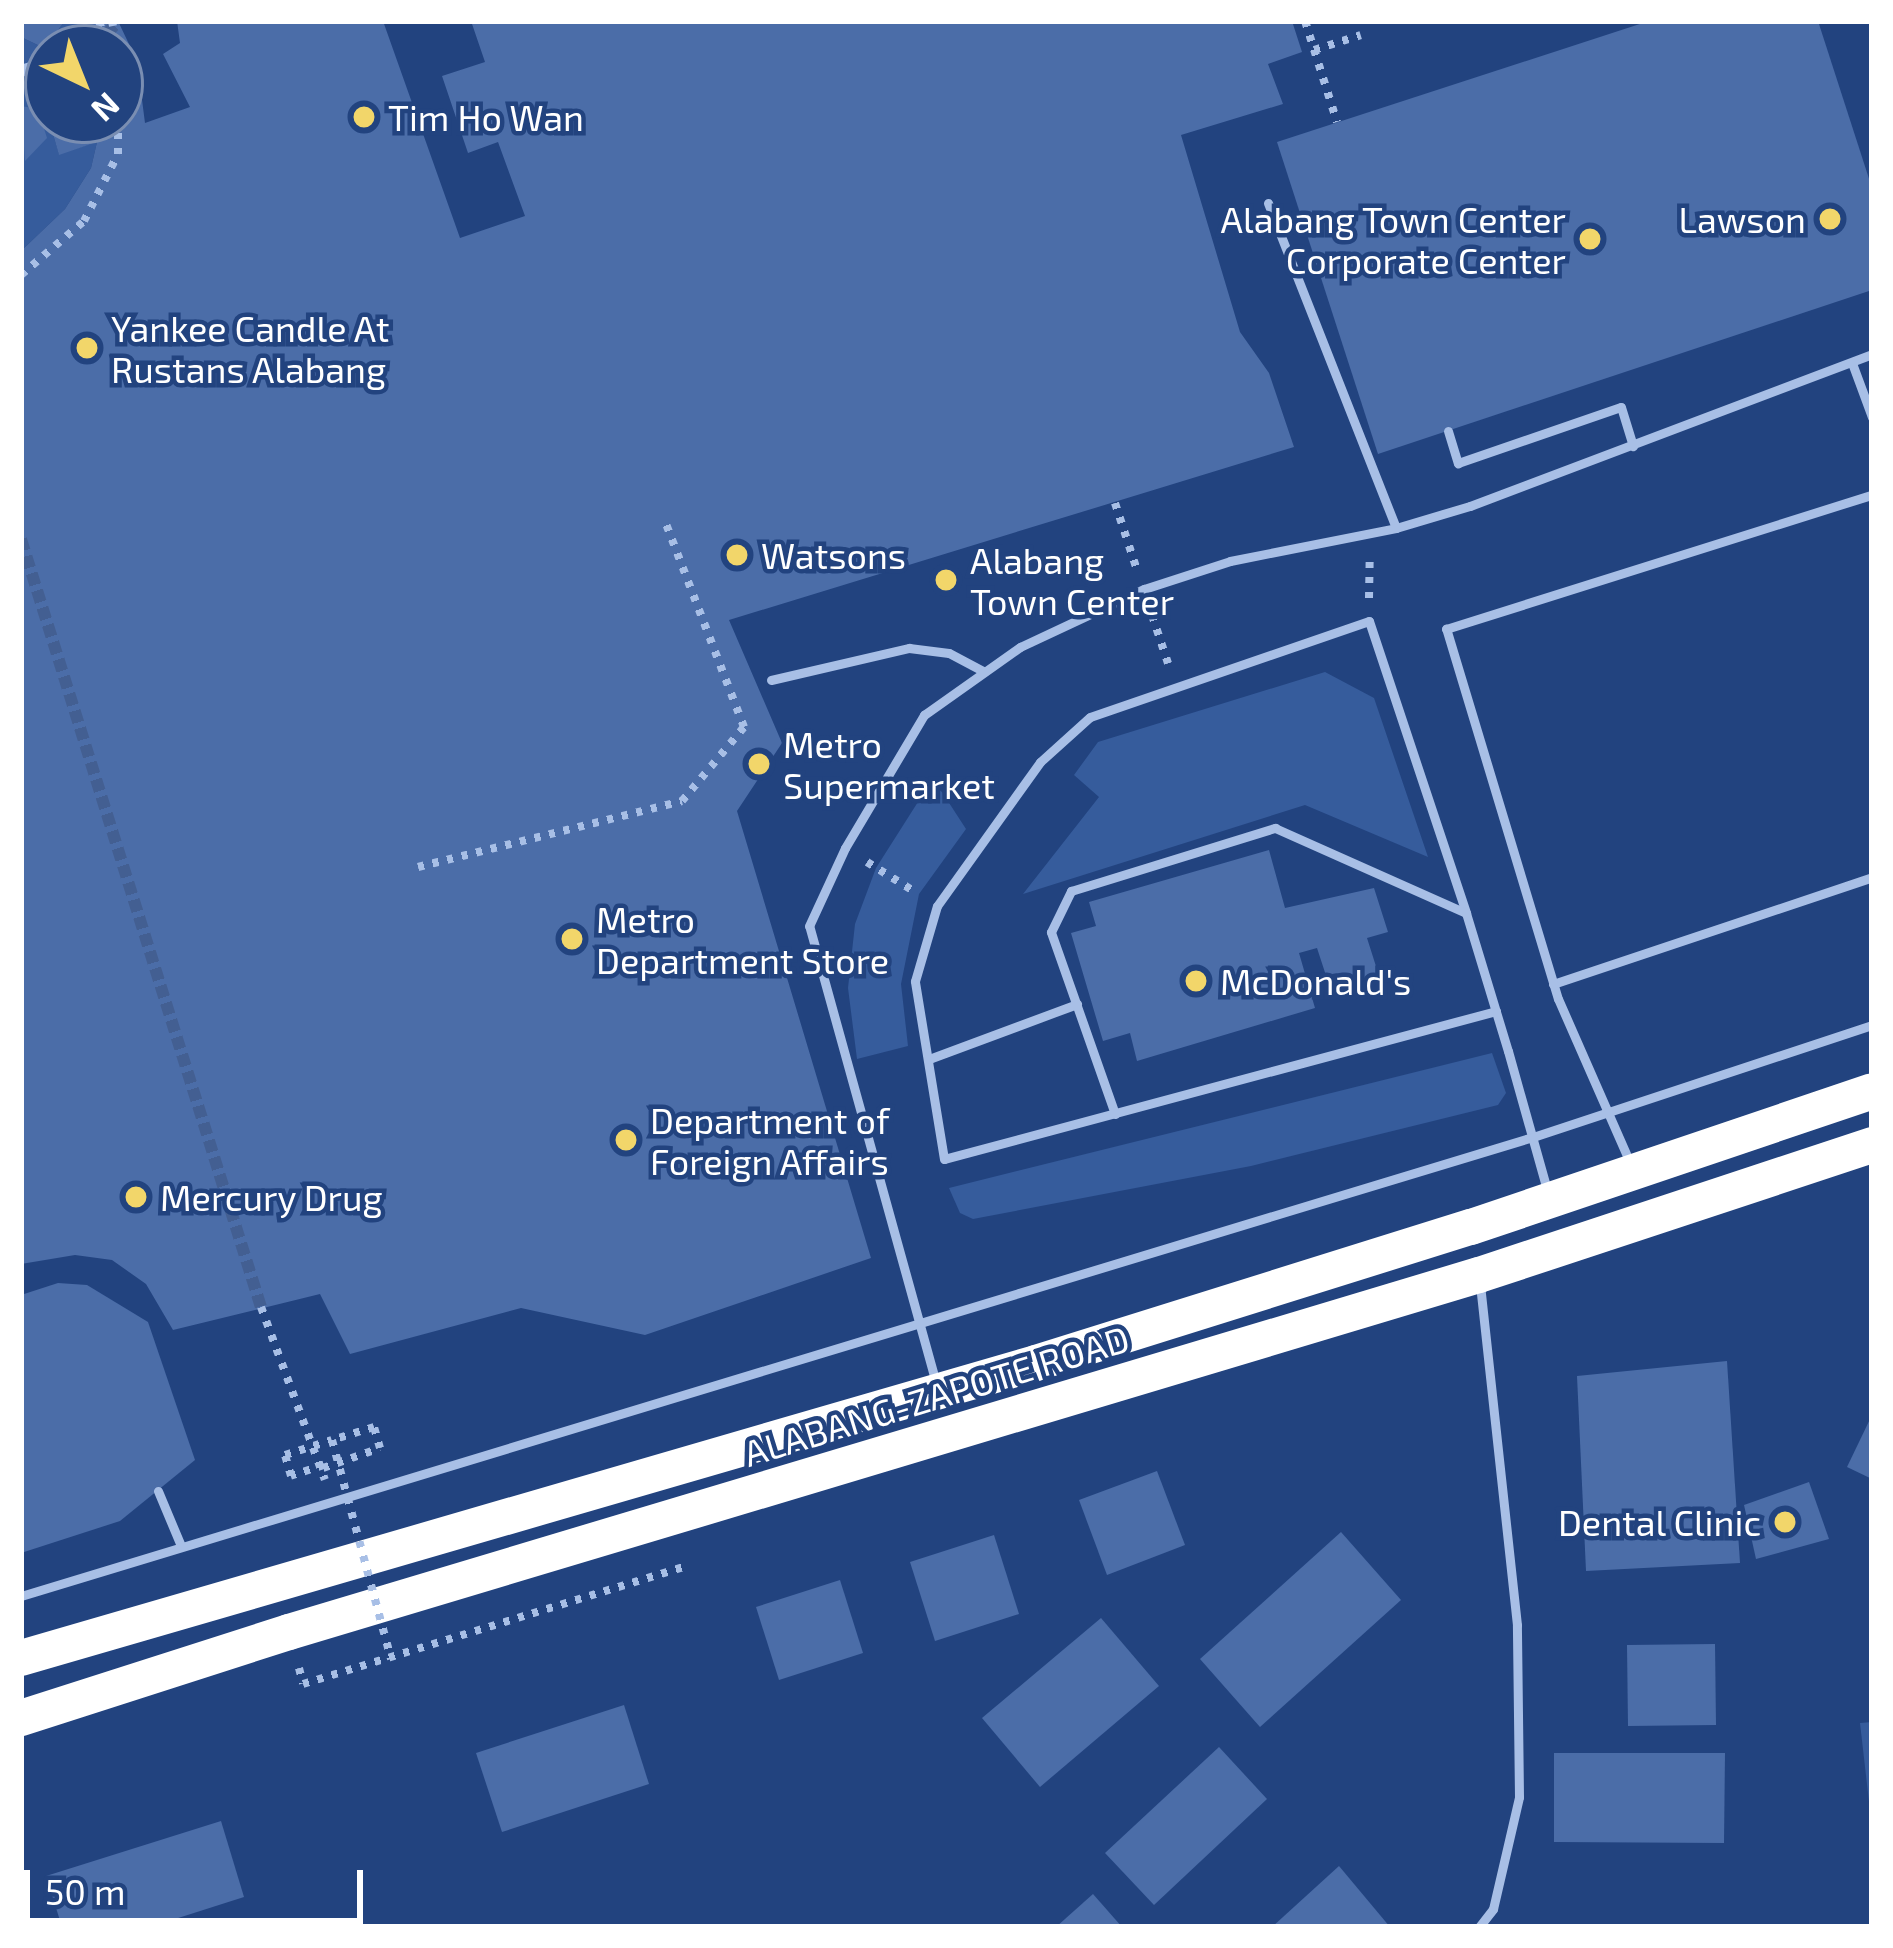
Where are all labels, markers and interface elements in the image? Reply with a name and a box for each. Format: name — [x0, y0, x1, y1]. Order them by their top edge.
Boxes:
north arrow — [24, 24, 144, 144]
text: N — [84, 85, 129, 131]
place label: Tim Ho Wan — [388, 95, 584, 139]
marker: Tim Ho Wan — [351, 104, 377, 130]
place label: Alabang Town Center Corporate Center — [1220, 196, 1566, 281]
place label: Lawson — [1678, 197, 1806, 241]
marker: Lawson — [1817, 206, 1843, 232]
marker: Alabang Town Center Corporate Center — [1577, 226, 1603, 252]
place label: Yankee Candle At Rustans Alabang — [111, 305, 390, 390]
marker: Yankee Candle At Rustans Alabang — [74, 335, 100, 361]
place label: Watsons — [761, 533, 906, 577]
place label: Alabang Town Center — [970, 537, 1174, 622]
marker: Watsons — [724, 542, 750, 568]
marker: Alabang Town Center — [933, 567, 959, 593]
place label: Metro Supermarket — [783, 721, 995, 806]
marker: Metro Supermarket — [746, 751, 772, 777]
place label: Metro Department Store — [596, 896, 889, 981]
marker: Metro Department Store — [559, 926, 585, 952]
place label: McDonald's — [1220, 959, 1411, 1003]
marker: McDonald's — [1183, 968, 1209, 994]
place label: Department of Foreign Affairs — [650, 1097, 890, 1182]
marker: Department of Foreign Affairs — [613, 1127, 639, 1153]
place label: Mercury Drug — [160, 1175, 383, 1219]
marker: Mercury Drug — [123, 1184, 149, 1210]
street label: ALABANG-ZAPOTE ROAD — [738, 1316, 1134, 1474]
place label: Dental Clinic — [1557, 1500, 1761, 1544]
marker: Dental Clinic — [1772, 1509, 1798, 1535]
scale bar — [30, 1846, 369, 1920]
text: 50 m — [45, 1869, 126, 1912]

